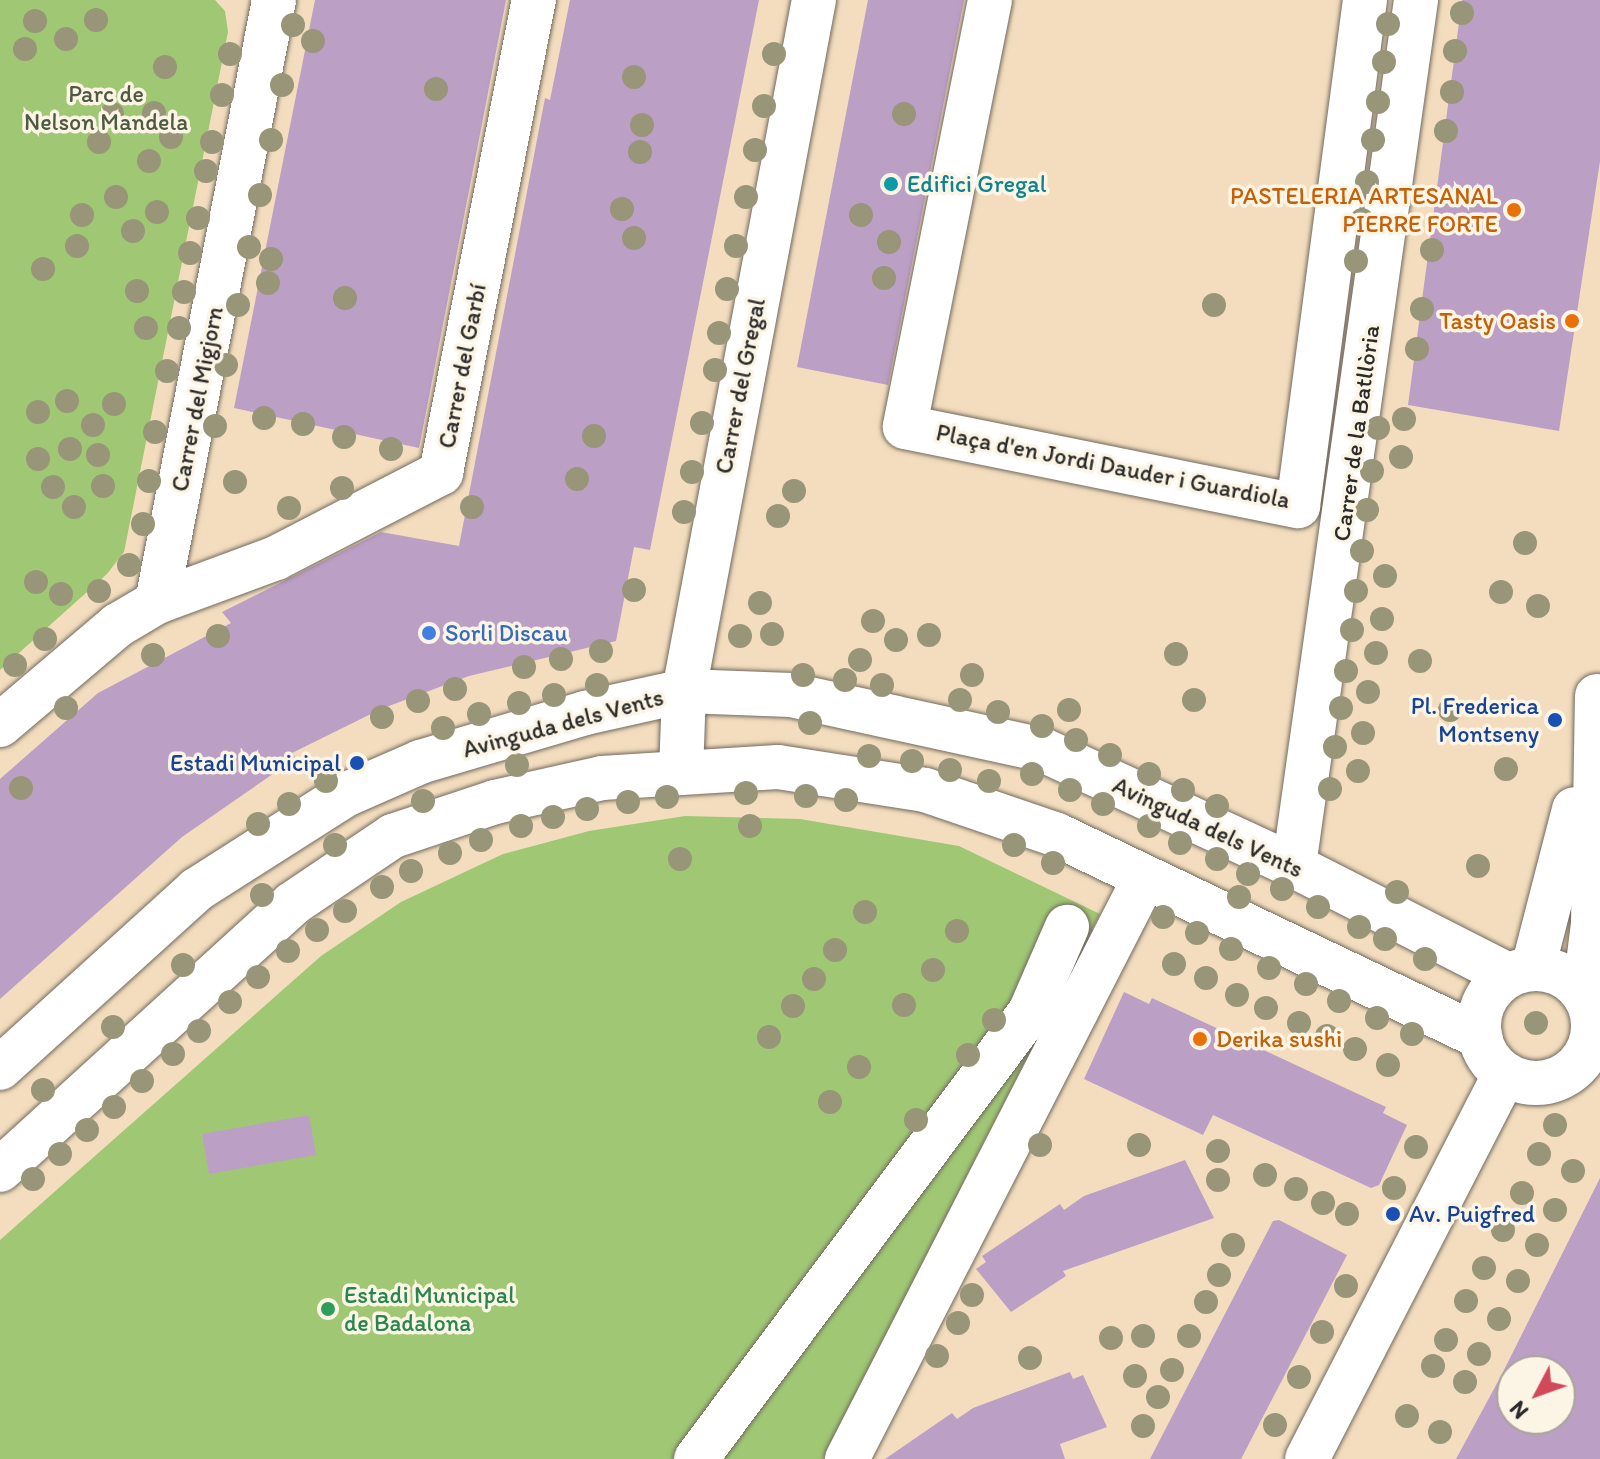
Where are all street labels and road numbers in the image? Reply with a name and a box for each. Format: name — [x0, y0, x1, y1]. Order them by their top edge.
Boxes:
street label: Carrer del Garbí — [432, 281, 492, 451]
street label: Carrer del Gregal — [709, 296, 771, 476]
street label: Carrer del Migjorn — [165, 304, 229, 494]
street label: Carrer de la Batllòria — [1327, 323, 1385, 543]
street label: Plaça d'en Jordi Dauder i Guardiola — [934, 418, 1292, 514]
street label: Avinguda dels Vents — [459, 682, 667, 764]
street label: Avinguda dels Vents — [1108, 770, 1308, 884]

